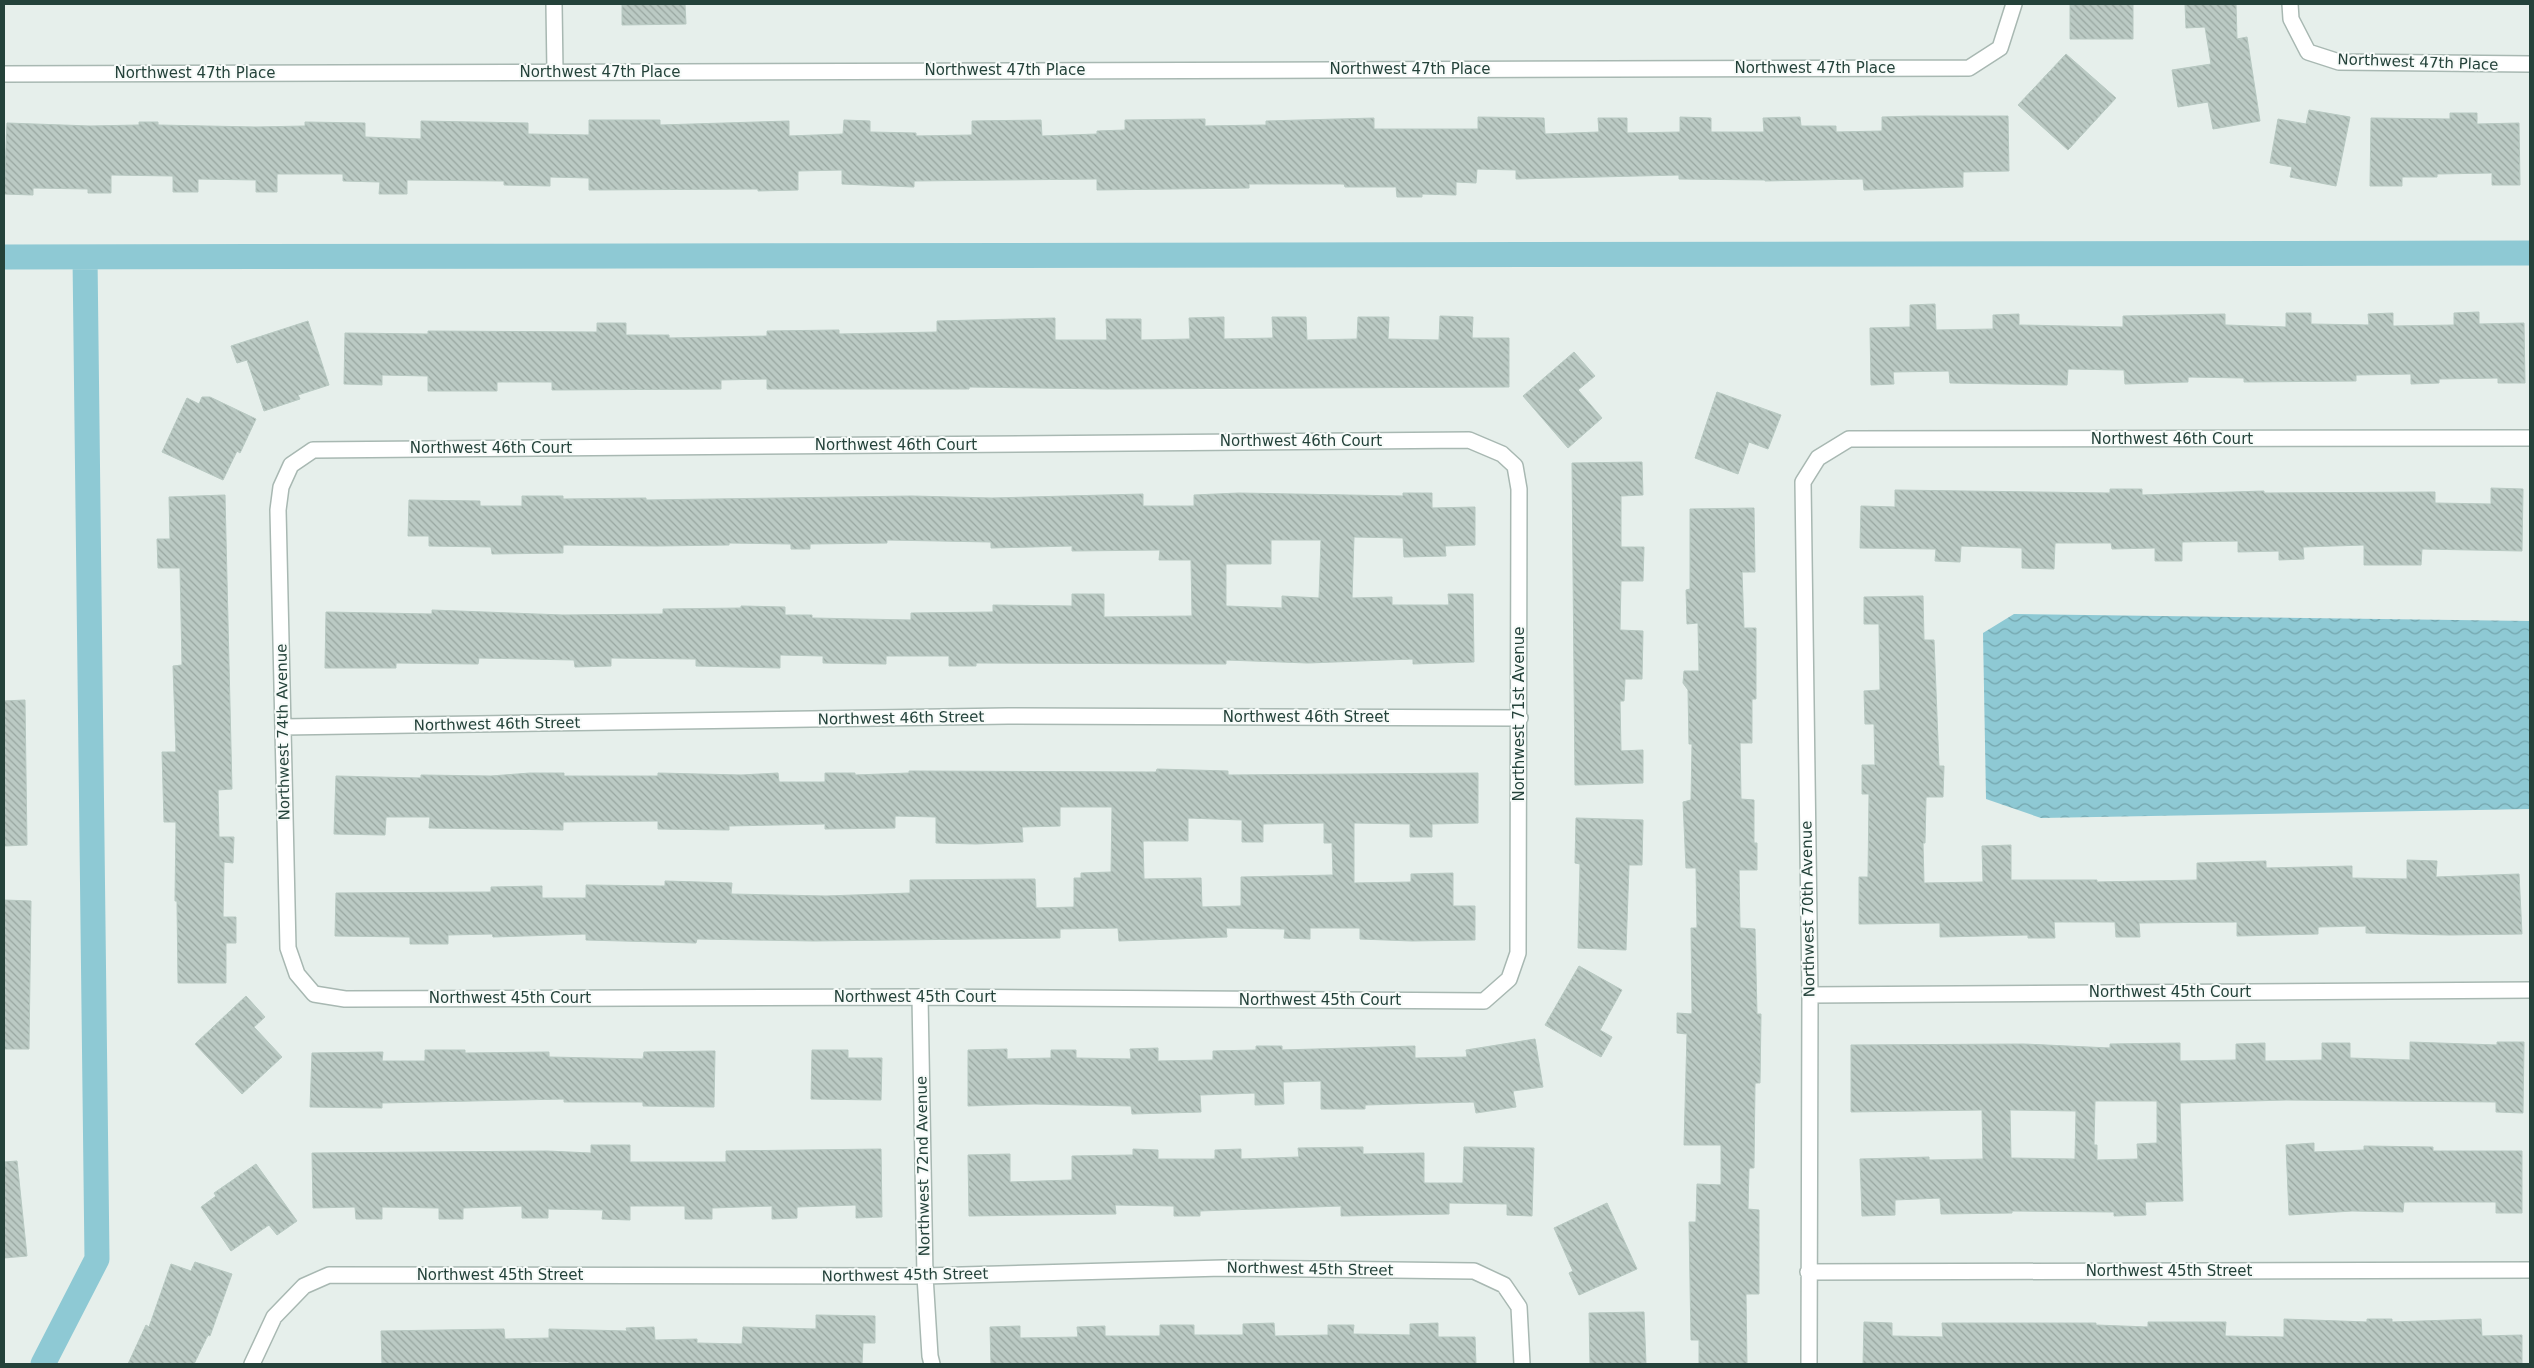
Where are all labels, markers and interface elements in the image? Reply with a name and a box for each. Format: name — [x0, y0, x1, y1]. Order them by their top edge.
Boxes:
street label: Northwest 47th Place — [2337, 50, 2499, 74]
street label: Northwest 47th Place — [1734, 59, 1896, 77]
street label: Northwest 47th Place — [1329, 60, 1491, 78]
street label: Northwest 47th Place — [924, 61, 1086, 79]
street label: Northwest 47th Place — [519, 63, 681, 81]
street label: Northwest 47th Place — [114, 64, 276, 82]
street label: Northwest 46th Court — [2091, 430, 2253, 448]
street label: Northwest 46th Court — [1220, 432, 1382, 450]
street label: Northwest 46th Court — [815, 436, 977, 454]
street label: Northwest 46th Court — [410, 439, 572, 457]
street label: Northwest 71st Avenue — [1510, 626, 1528, 802]
street label: Northwest 74th Avenue — [272, 643, 294, 821]
street label: Northwest 46th Street — [817, 708, 985, 728]
street label: Northwest 46th Street — [1223, 708, 1389, 726]
street label: Northwest 46th Street — [413, 714, 581, 734]
street label: Northwest 70th Avenue — [1797, 820, 1819, 998]
street label: Northwest 45th Court — [2089, 983, 2251, 1001]
street label: Northwest 45th Court — [834, 988, 996, 1006]
street label: Northwest 45th Court — [429, 989, 591, 1007]
street label: Northwest 45th Court — [1239, 991, 1401, 1009]
street label: Northwest 72nd Avenue — [912, 1076, 934, 1256]
street label: Northwest 45th Street — [1226, 1259, 1394, 1279]
street label: Northwest 45th Street — [2086, 1262, 2252, 1280]
street label: Northwest 45th Street — [821, 1265, 989, 1285]
street label: Northwest 45th Street — [417, 1266, 583, 1284]

